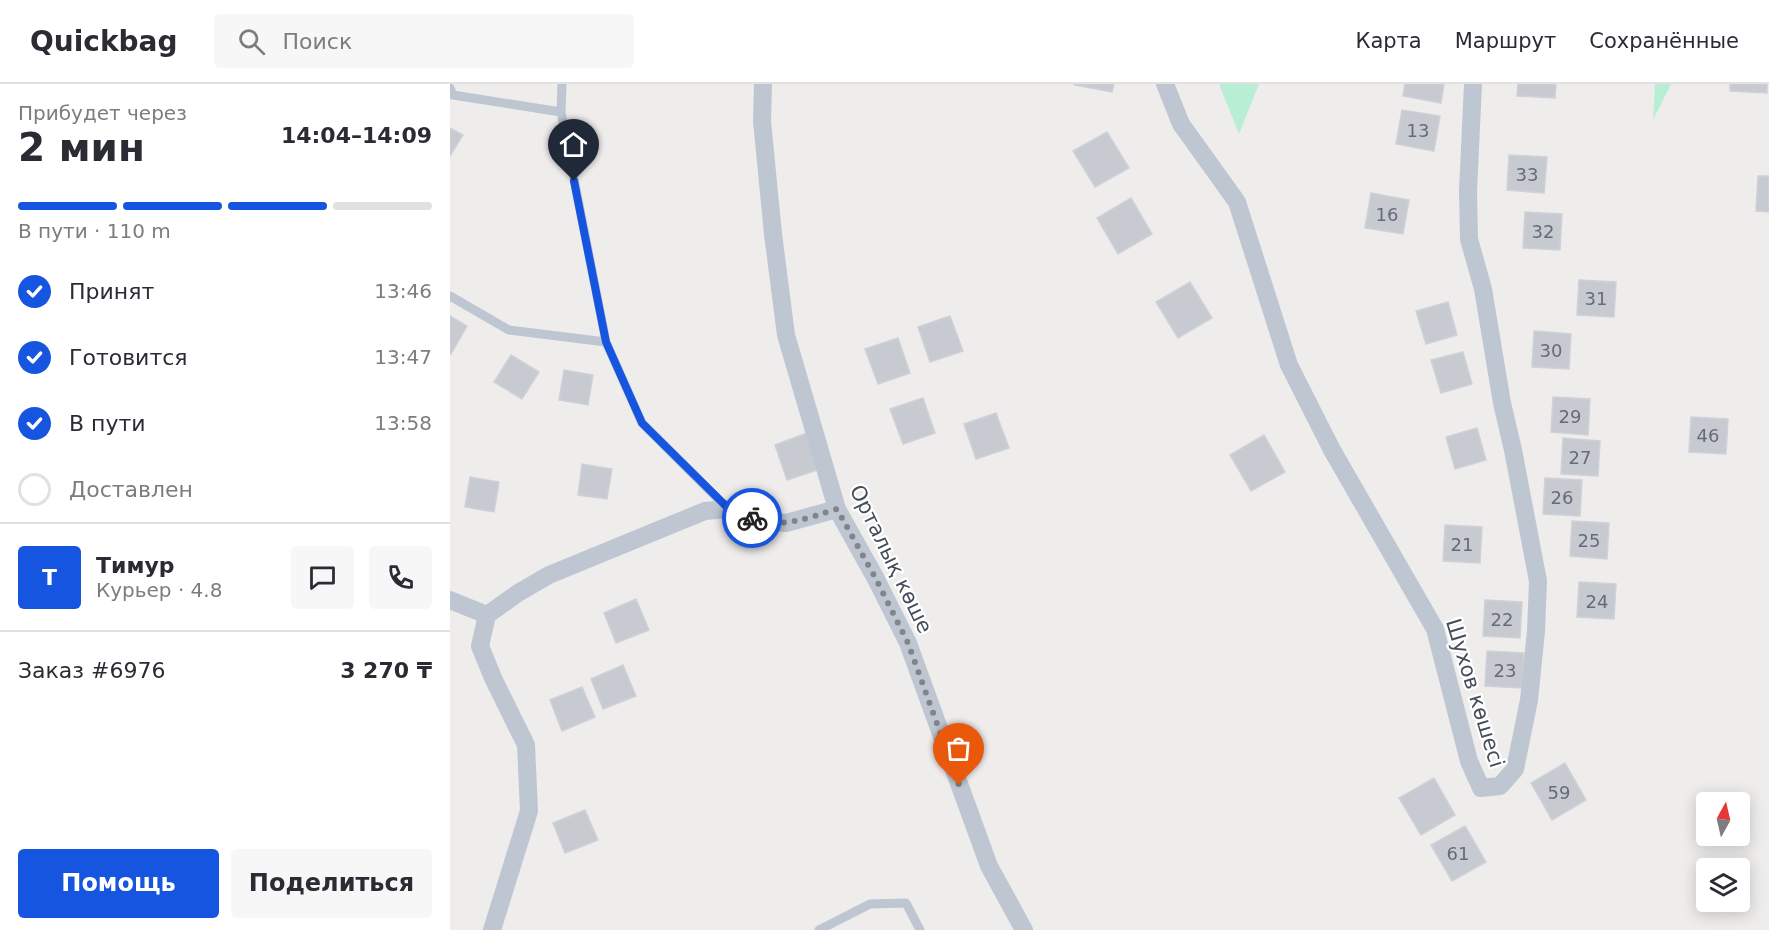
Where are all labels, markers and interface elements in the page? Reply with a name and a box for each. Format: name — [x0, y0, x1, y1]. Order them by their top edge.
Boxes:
search box — [214, 14, 634, 68]
text: Quickbag — [30, 25, 178, 58]
icon: search — [235, 25, 268, 58]
text: Поиск — [283, 29, 352, 54]
text: Карта — [1356, 29, 1422, 53]
text: Маршрут — [1455, 29, 1556, 53]
text: Сохранённые — [1589, 29, 1739, 53]
text: Прибудет через — [18, 101, 187, 125]
pin — [548, 119, 599, 181]
house number: 13 — [1407, 120, 1429, 141]
text: 14:04–14:09 — [281, 123, 432, 148]
text: 2 мин — [18, 125, 145, 170]
icon: home — [557, 128, 590, 161]
house number: 33 — [1516, 164, 1538, 185]
house number: 16 — [1376, 204, 1398, 225]
text: В пути · 110 m — [18, 219, 171, 243]
house number: 32 — [1532, 221, 1554, 242]
icon: check — [18, 275, 51, 308]
text: Принят — [69, 279, 154, 304]
text: 13:46 — [374, 279, 432, 303]
house number: 31 — [1585, 288, 1607, 309]
house number: 30 — [1540, 340, 1562, 361]
icon: check — [18, 341, 51, 374]
text: Готовится — [69, 345, 188, 370]
text: 13:47 — [374, 345, 432, 369]
house number: 29 — [1559, 406, 1581, 427]
icon: check — [18, 407, 51, 440]
text: В пути — [69, 411, 146, 436]
text: 13:58 — [374, 411, 432, 435]
house number: 46 — [1697, 425, 1719, 446]
house number: 27 — [1569, 447, 1591, 468]
text: Доставлен — [69, 477, 193, 502]
street label: Орталық көше — [845, 481, 937, 637]
house number: 26 — [1551, 487, 1573, 508]
courier — [722, 488, 782, 548]
icon: bike — [736, 502, 769, 535]
house number: 25 — [1578, 530, 1600, 551]
house number: 21 — [1451, 534, 1473, 555]
button: chat — [291, 546, 354, 609]
button: phone — [369, 546, 432, 609]
text: Тимур — [96, 553, 175, 578]
text: Т — [42, 565, 57, 590]
text: Курьер · 4.8 — [96, 578, 222, 602]
house number: 24 — [1586, 591, 1608, 612]
house number: 22 — [1491, 609, 1513, 630]
street label: Шухов көшесі — [1441, 616, 1509, 770]
text: Заказ #6976 — [18, 658, 165, 683]
text: 3 270 ₸ — [340, 658, 432, 683]
house number: 23 — [1494, 660, 1516, 681]
pin — [933, 723, 984, 785]
icon: bag — [942, 732, 975, 765]
house number: 59 — [1548, 782, 1570, 803]
north arrow — [1696, 792, 1750, 846]
map controls — [1696, 792, 1750, 912]
house number: 61 — [1447, 843, 1469, 864]
button: Помощь — [18, 849, 219, 918]
button: Поделиться — [231, 849, 432, 918]
button: layers — [1696, 858, 1750, 912]

